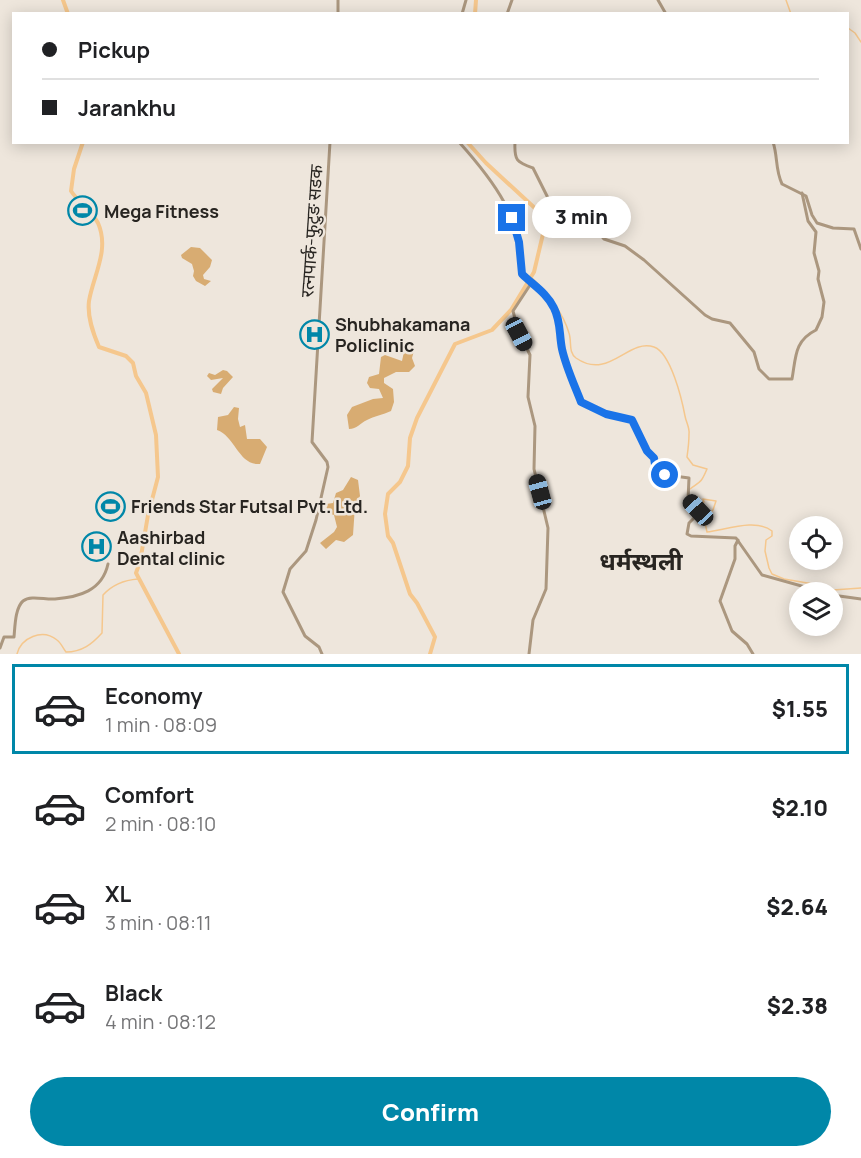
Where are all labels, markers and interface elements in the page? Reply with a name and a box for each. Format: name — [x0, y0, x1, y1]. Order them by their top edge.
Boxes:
text: Pickup — [78, 35, 150, 65]
text: Jarankhu — [78, 93, 176, 123]
street label: रत्नपार्क-फुटुङ सडक — [294, 163, 329, 298]
sports icon: Mega Fitness — [67, 195, 99, 227]
callout: 3 min — [533, 197, 632, 239]
place label: Mega Fitness — [104, 199, 219, 223]
text: 3 min — [555, 203, 608, 230]
route end — [498, 204, 525, 231]
place label: Shubhakamana Policlinic — [335, 312, 470, 357]
car — [503, 314, 535, 354]
hospital icon: Shubhakamana Policlinic — [298, 318, 330, 350]
route start — [651, 461, 678, 488]
car — [527, 472, 553, 512]
sports icon: Friends Star Futsal Pvt. Ltd. — [94, 490, 126, 522]
car — [679, 491, 717, 529]
place label: Friends Star Futsal Pvt. Ltd. — [131, 494, 368, 518]
map controls — [789, 516, 843, 636]
button: locate — [789, 516, 843, 570]
place label: Aashirbad Dental clinic — [117, 525, 225, 570]
hospital icon: Aashirbad Dental clinic — [80, 531, 112, 563]
district label: धर्मस्थली — [599, 544, 684, 577]
button: layers — [789, 582, 843, 636]
text: Economy — [105, 681, 203, 711]
icon: car — [33, 682, 87, 736]
text: $1.55 — [772, 694, 828, 724]
text: 1 min · 08:09 — [105, 711, 217, 738]
text: Comfort — [105, 780, 194, 810]
icon: car — [33, 781, 87, 835]
text: $2.10 — [771, 793, 828, 823]
text: 2 min · 08:10 — [105, 810, 216, 837]
text: XL — [105, 879, 131, 909]
icon: car — [33, 880, 87, 934]
text: $2.64 — [766, 892, 828, 922]
text: 3 min · 08:11 — [105, 909, 212, 936]
text: Black — [105, 978, 162, 1008]
icon: car — [33, 979, 87, 1033]
text: $2.38 — [767, 991, 828, 1021]
text: 4 min · 08:12 — [105, 1008, 216, 1035]
button: Confirm — [30, 1077, 831, 1146]

